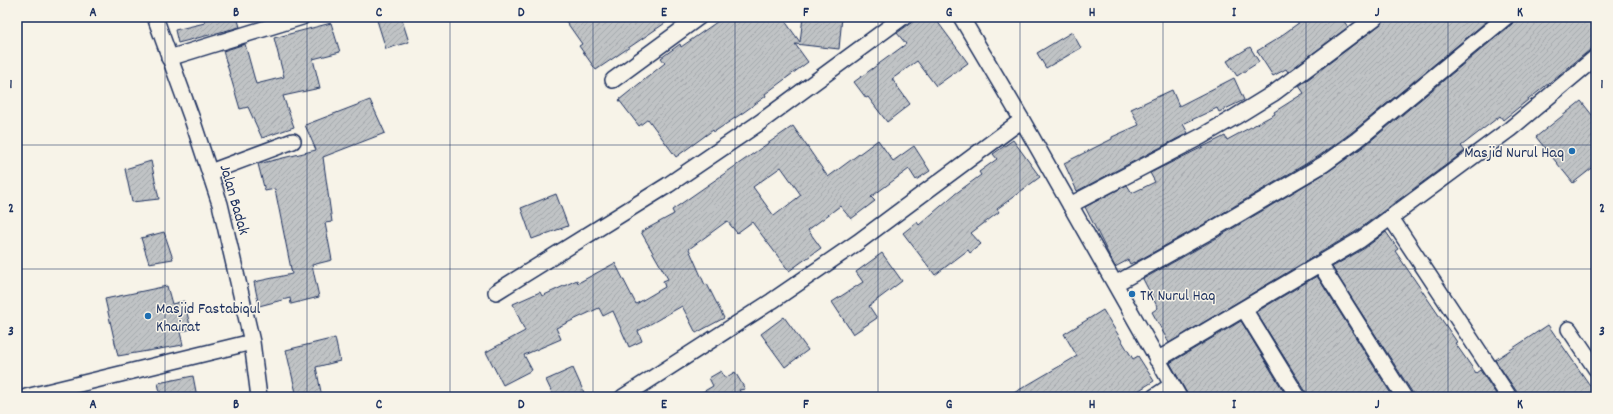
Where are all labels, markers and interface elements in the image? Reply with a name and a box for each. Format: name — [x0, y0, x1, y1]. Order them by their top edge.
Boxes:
text: A — [89, 4, 97, 23]
text: B — [233, 4, 239, 23]
text: C — [376, 4, 383, 23]
text: D — [518, 4, 525, 23]
text: E — [661, 4, 668, 23]
text: F — [803, 4, 809, 23]
text: G — [946, 4, 953, 23]
text: H — [1089, 4, 1096, 23]
text: I — [1232, 4, 1237, 23]
text: J — [1375, 4, 1380, 23]
text: K — [1517, 4, 1523, 23]
text: 1 — [10, 76, 13, 95]
text: 1 — [1601, 76, 1604, 95]
place label: Masjid Nurul Haq — [1464, 142, 1564, 165]
marker: Masjid Nurul Haq — [1567, 146, 1577, 156]
street label: Jalan Badak — [213, 162, 255, 238]
text: 2 — [8, 200, 14, 219]
text: 2 — [1599, 200, 1605, 219]
place label: TK Nurul Haq — [1140, 285, 1215, 308]
marker: TK Nurul Haq — [1127, 289, 1137, 299]
place label: Masjid Fastabiqul Khairat — [156, 298, 261, 339]
marker: Masjid Fastabiqul Khairat — [143, 311, 153, 321]
text: 3 — [8, 323, 14, 342]
text: 3 — [1599, 323, 1605, 342]
text: A — [89, 396, 97, 414]
text: B — [233, 396, 239, 414]
text: C — [376, 396, 383, 414]
text: D — [518, 396, 525, 414]
text: E — [661, 396, 668, 414]
text: F — [803, 396, 809, 414]
text: G — [946, 396, 953, 414]
text: H — [1089, 396, 1096, 414]
text: I — [1232, 396, 1237, 414]
text: J — [1375, 396, 1380, 414]
text: K — [1517, 396, 1523, 414]

